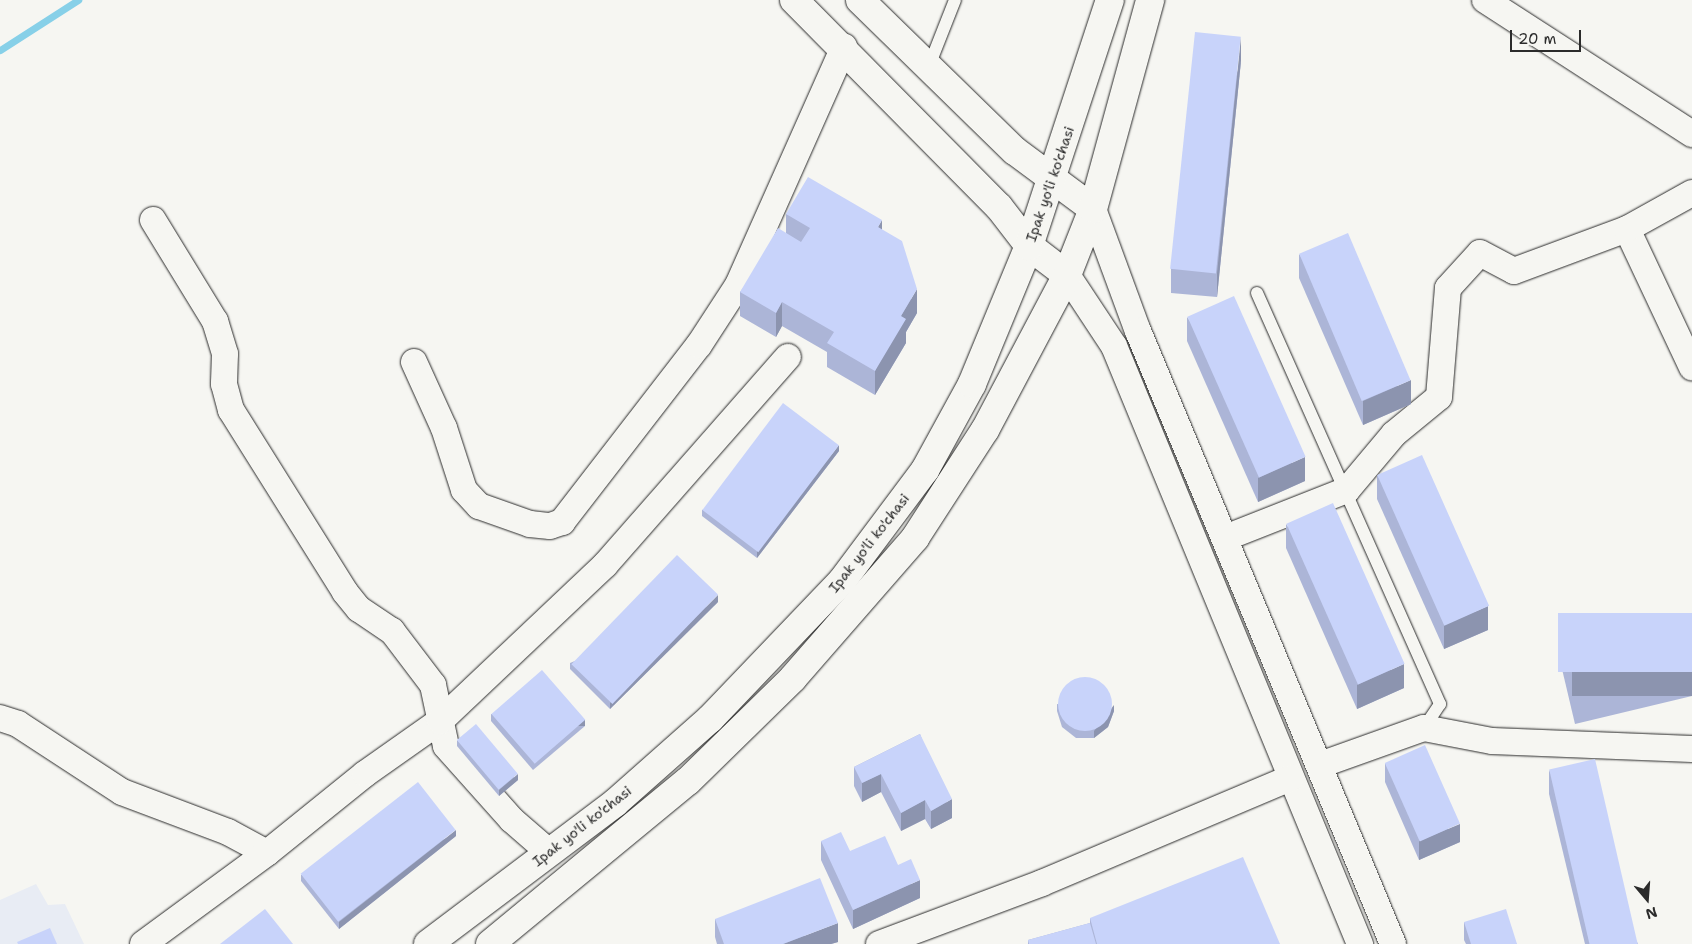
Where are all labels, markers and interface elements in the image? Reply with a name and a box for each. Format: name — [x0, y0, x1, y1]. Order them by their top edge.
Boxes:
scale bar — [1512, 20, 1583, 52]
text: 20 m — [1518, 29, 1557, 49]
street label: Ipak yo'li ko'chasi — [1022, 124, 1078, 244]
street label: Ipak yo'li ko'chasi — [825, 490, 913, 596]
street label: Ipak yo'li ko'chasi — [529, 782, 635, 870]
north arrow — [1622, 874, 1672, 924]
text: N — [1644, 903, 1660, 924]

